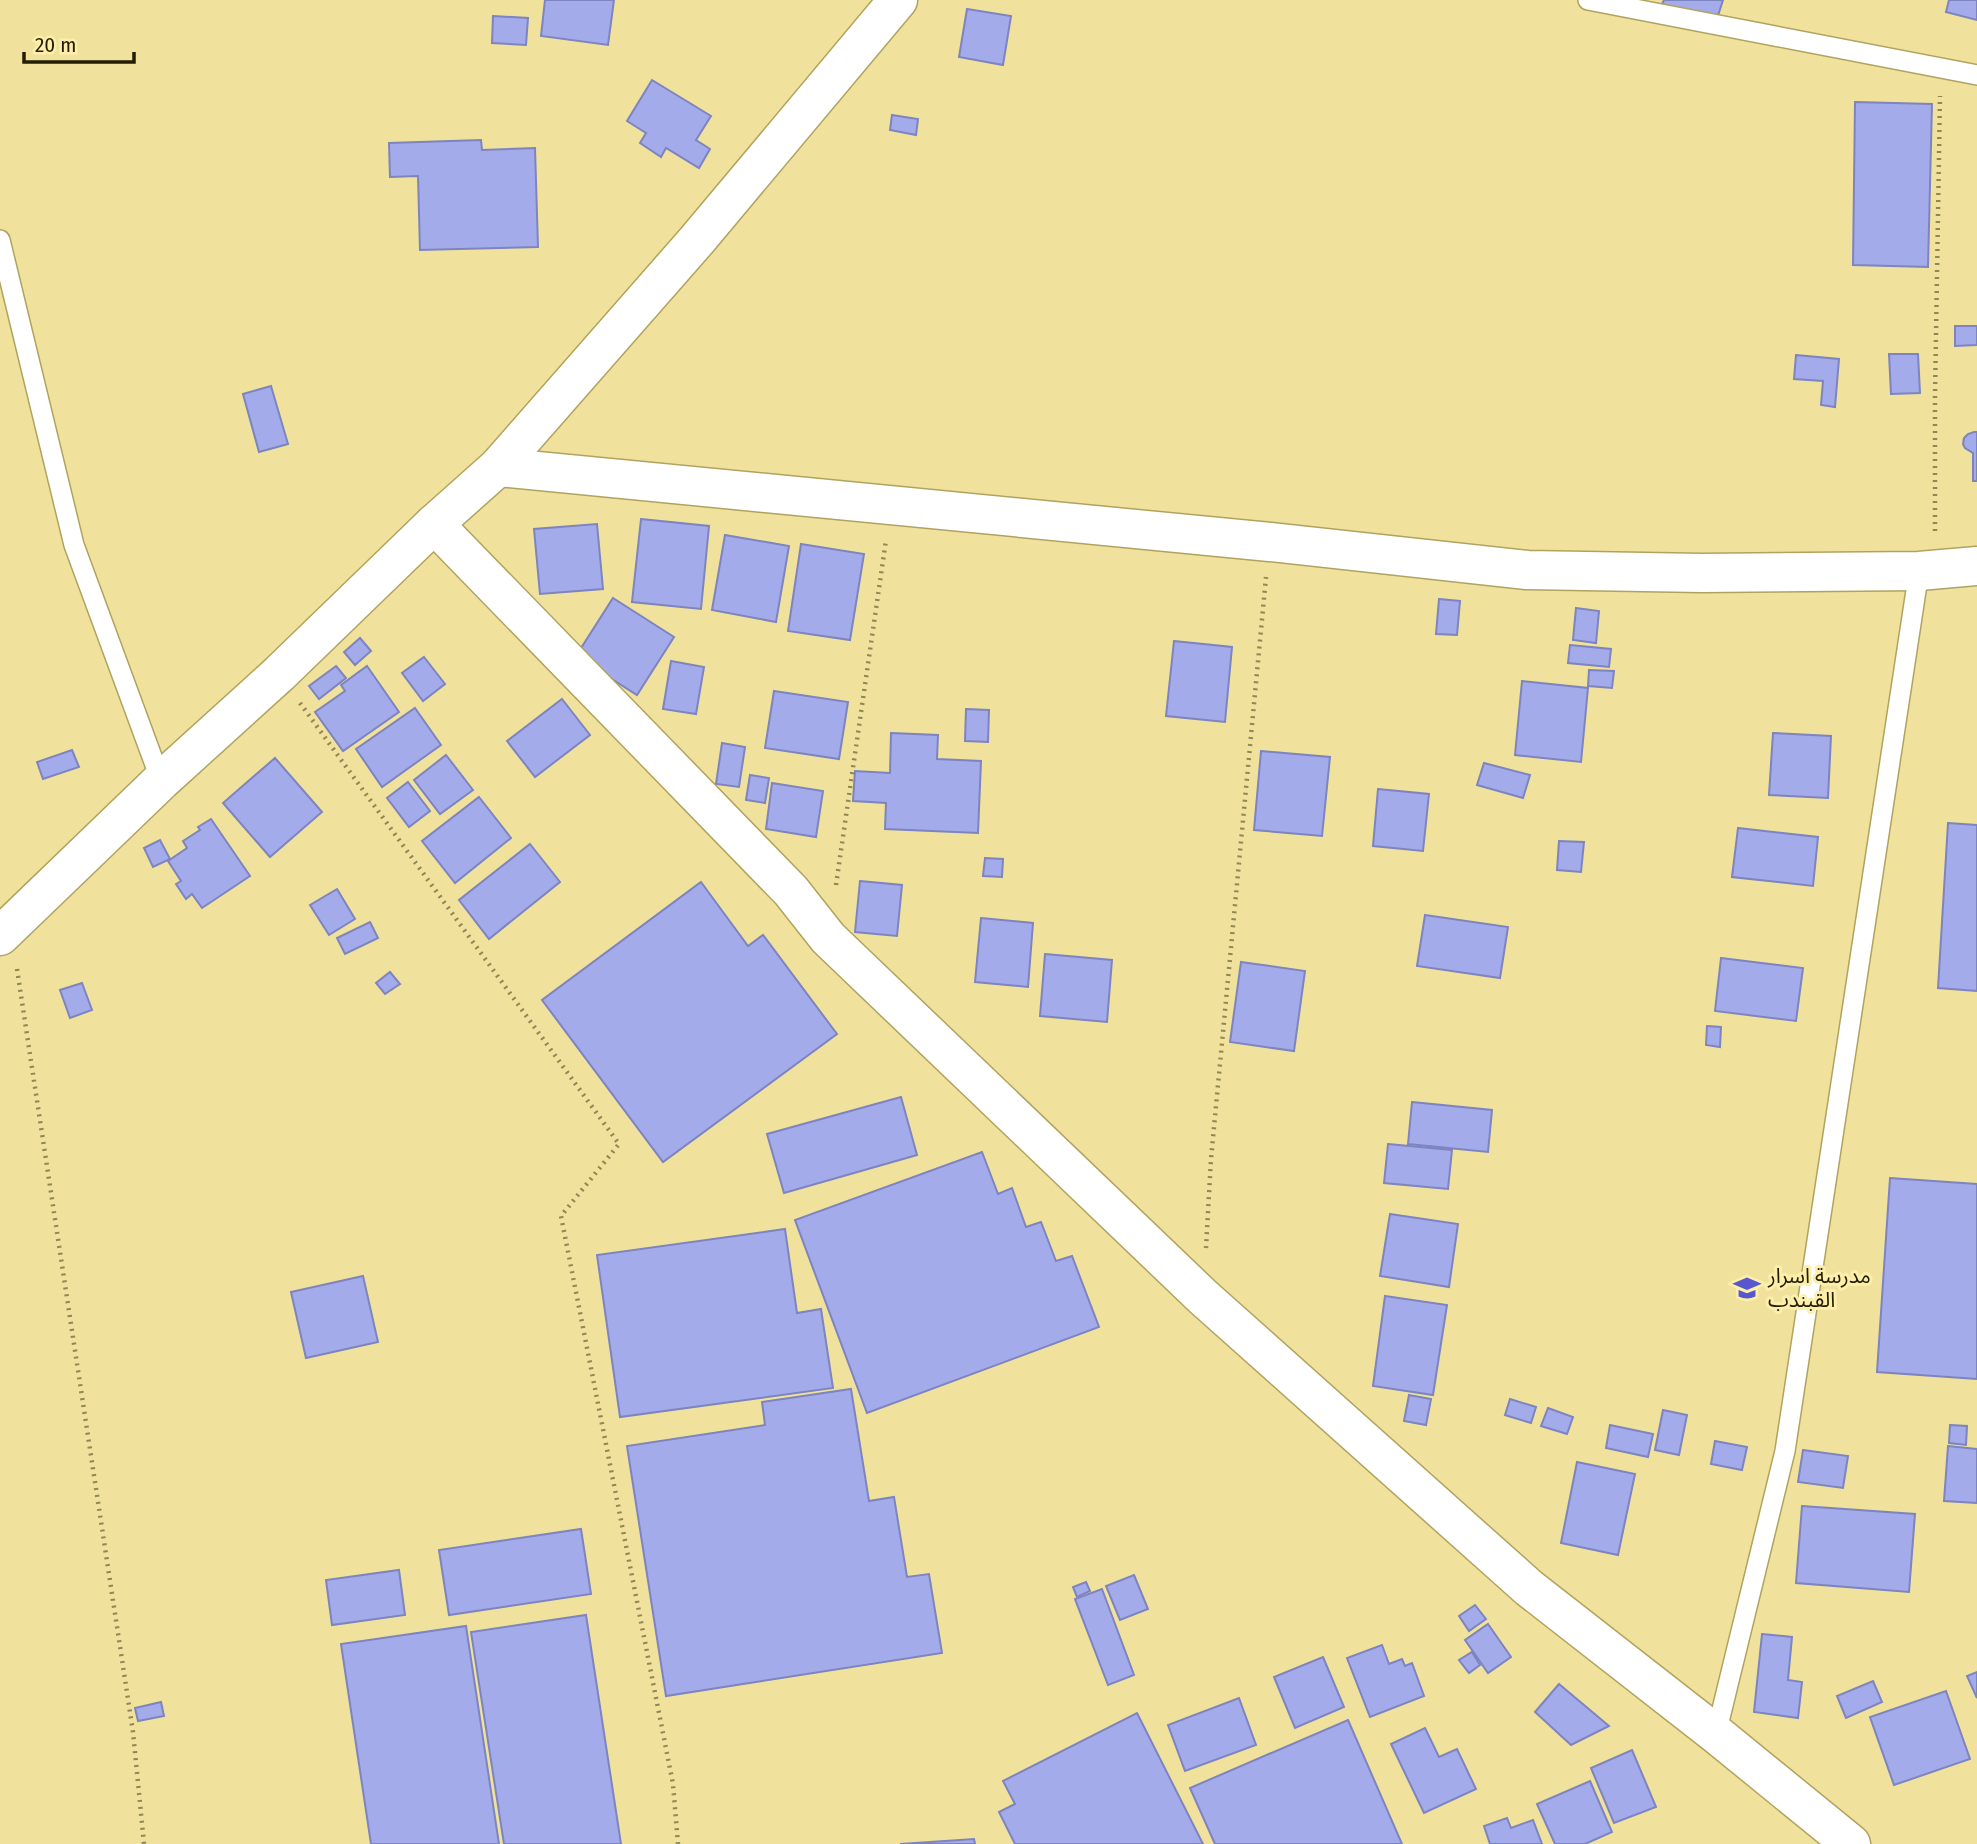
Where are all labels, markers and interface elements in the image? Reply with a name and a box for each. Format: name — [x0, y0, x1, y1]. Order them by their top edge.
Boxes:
scale bar — [24, 21, 135, 65]
text: 20 m — [35, 32, 76, 58]
place label: مدرسة اسرار القبندب — [1767, 1263, 1871, 1313]
school or university icon: مدرسة اسرار القبندب — [1732, 1273, 1762, 1303]

